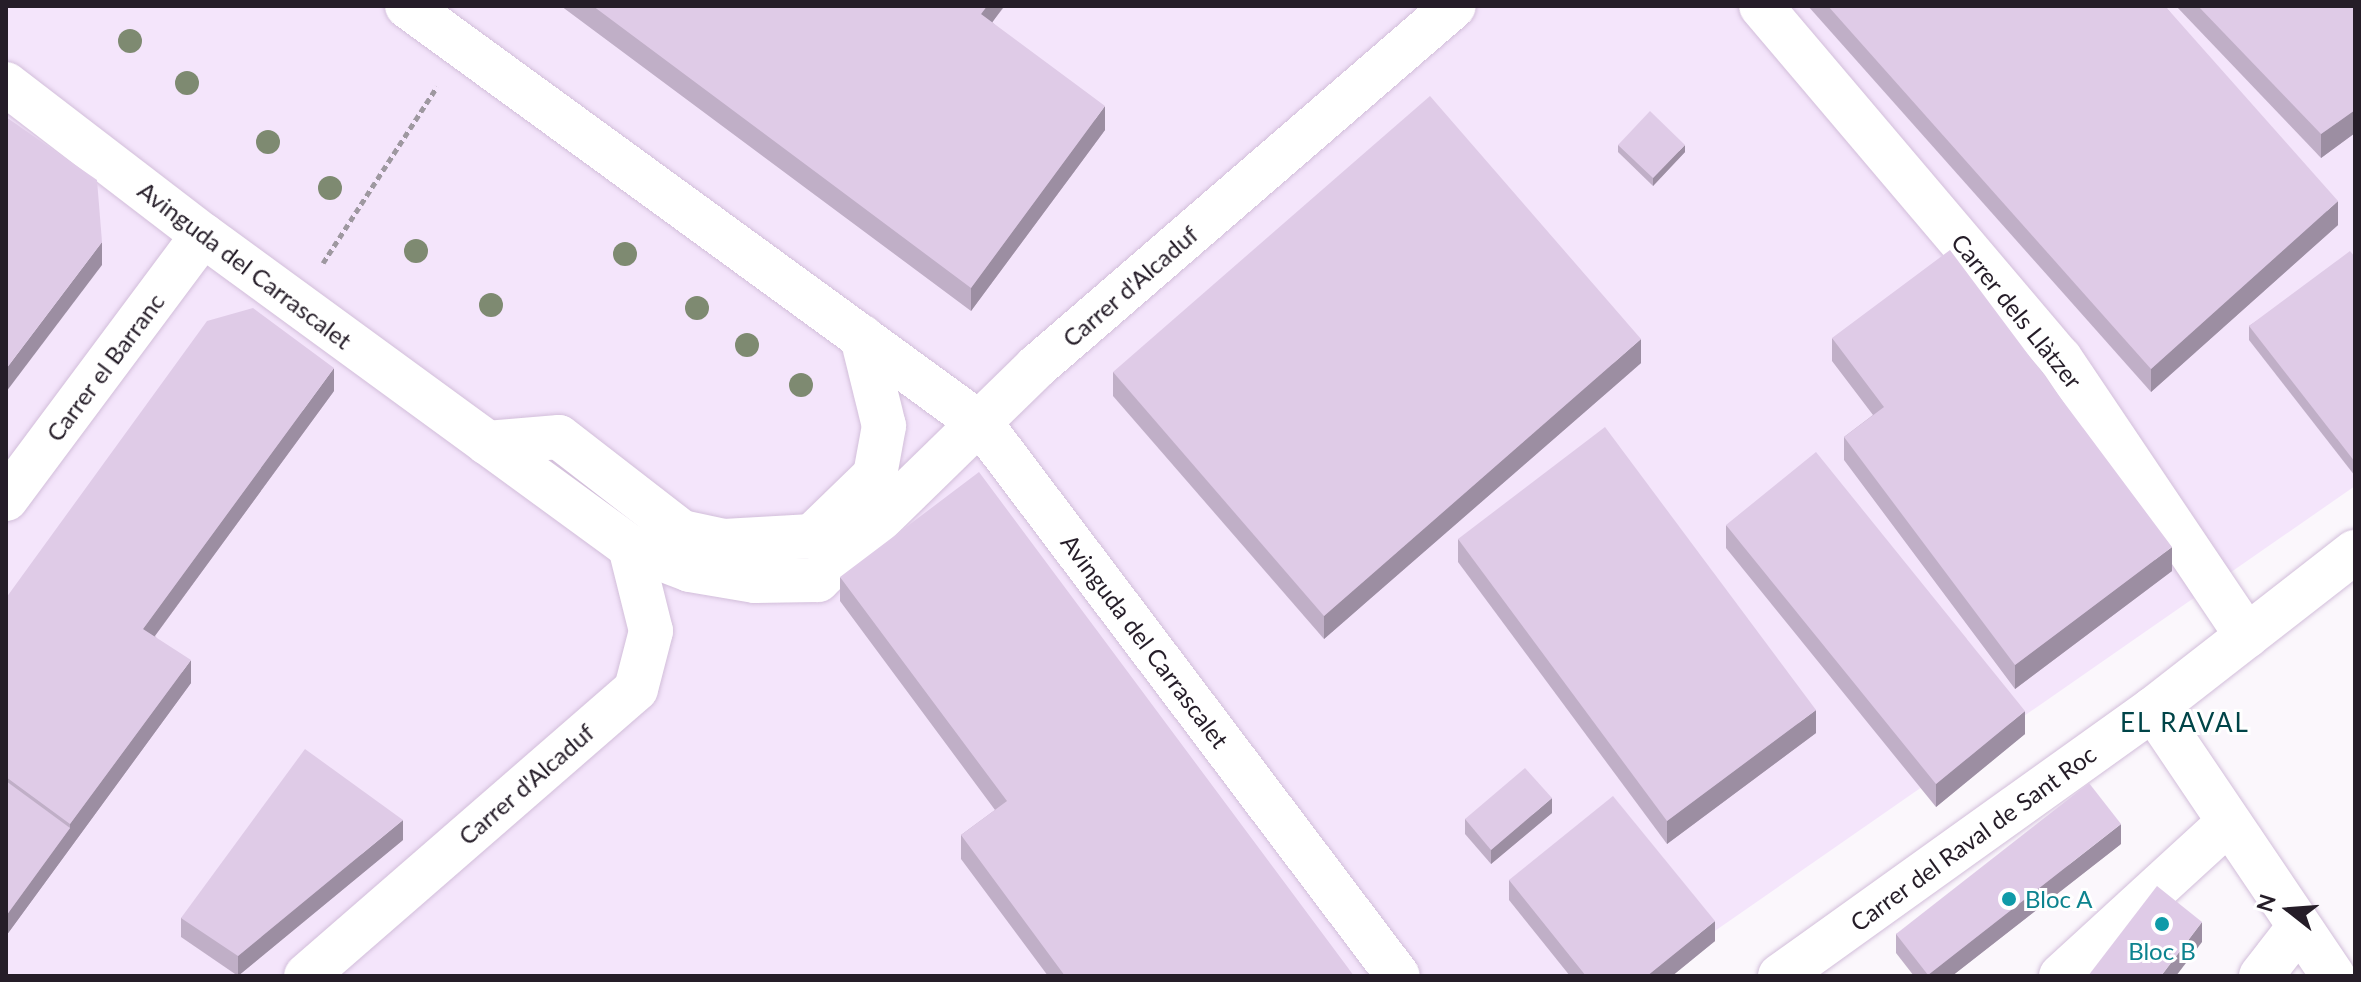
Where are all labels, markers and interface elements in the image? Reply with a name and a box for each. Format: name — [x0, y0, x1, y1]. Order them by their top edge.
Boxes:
street label: Avinguda del Carrascalet — [133, 175, 357, 355]
street label: Carrer d'Alcaduf — [1056, 219, 1204, 353]
street label: Carrer dels Llàtzer — [1946, 228, 2088, 394]
street label: Carrer el Barranc — [40, 287, 170, 447]
street label: Avinguda del Carrascalet — [1055, 529, 1235, 753]
district label: EL RAVAL — [2120, 707, 2250, 739]
street label: Carrer d'Alcaduf — [452, 717, 600, 851]
street label: Carrer del Raval de Sant Roc — [1844, 739, 2102, 937]
north arrow — [2249, 870, 2329, 950]
place label: Bloc A — [2025, 885, 2093, 913]
marker: Bloc A — [2000, 890, 2018, 908]
text: N — [2250, 891, 2281, 915]
marker: Bloc B — [2153, 915, 2171, 933]
place label: Bloc B — [2128, 937, 2196, 965]

